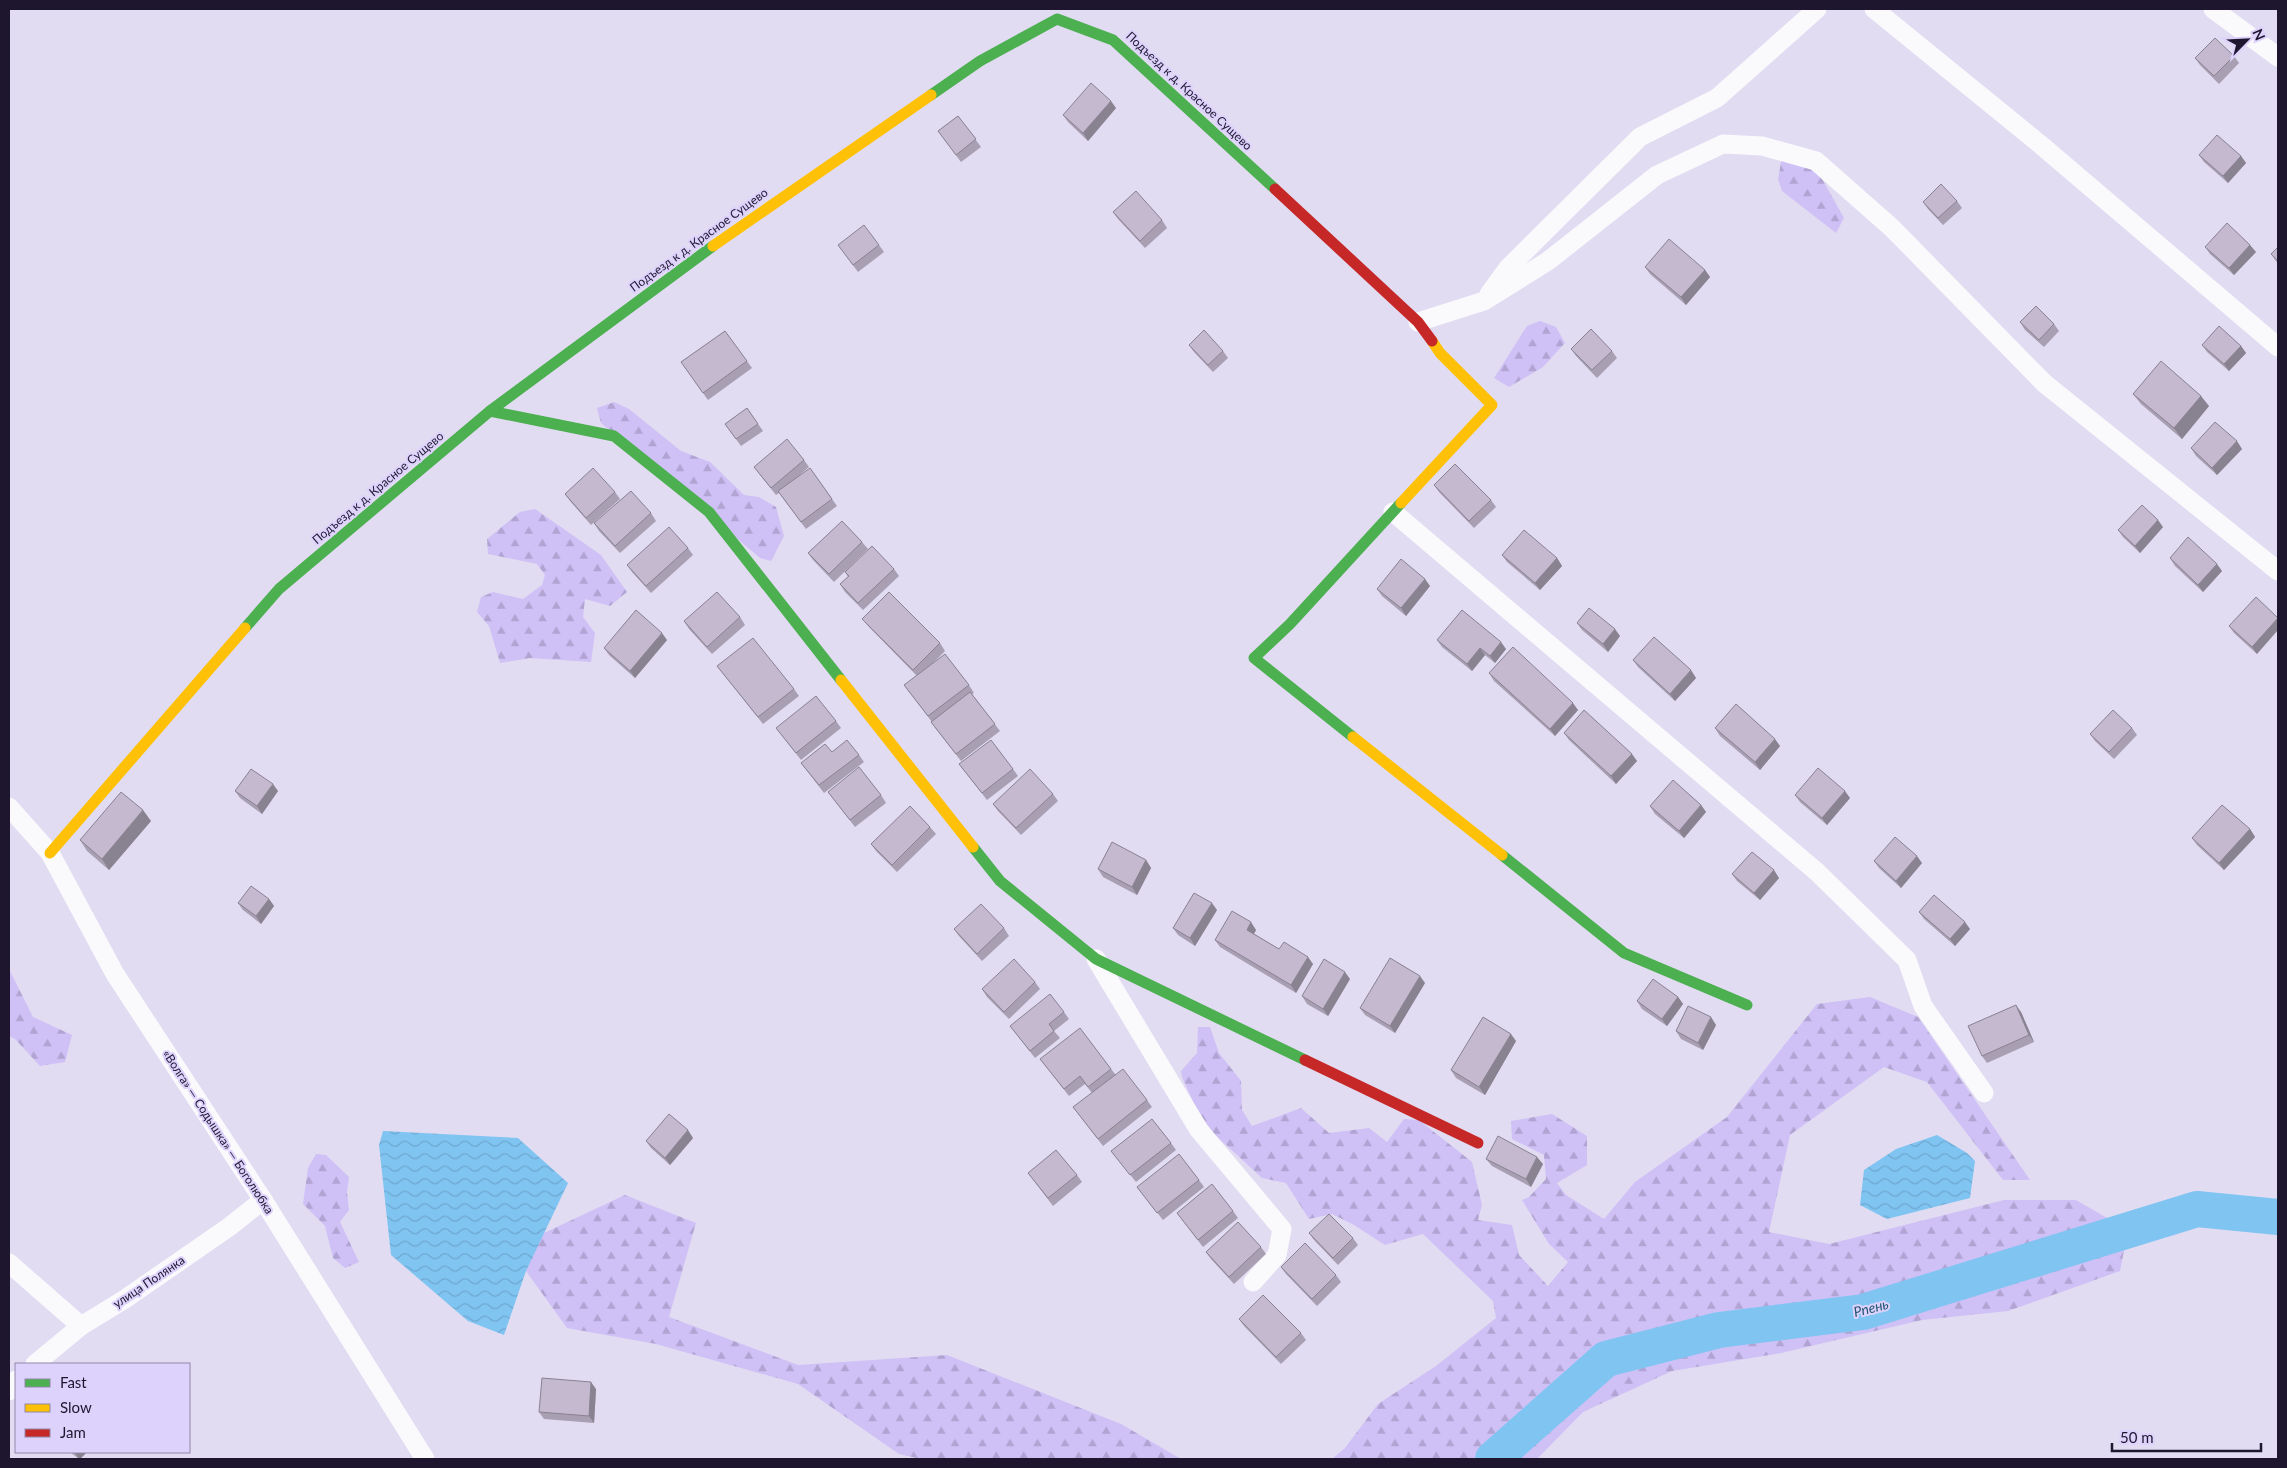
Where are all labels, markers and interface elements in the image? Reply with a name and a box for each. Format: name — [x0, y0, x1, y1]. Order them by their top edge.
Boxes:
north arrow — [2222, 15, 2272, 65]
text: N — [2249, 26, 2269, 43]
street label: Подъезд к д. Красное Сущево — [1123, 28, 1256, 153]
street label: Подъезд к д. Красное Сущево — [627, 184, 771, 295]
street label: Подъезд к д. Красное Сущево — [309, 428, 447, 547]
street label: «Волга» — Содышка» — Боголюбка — [160, 1047, 277, 1217]
street label: улица Полянка — [110, 1252, 187, 1311]
water label: Рпень — [1852, 1295, 1890, 1320]
legend — [15, 1363, 190, 1453]
text: Fast — [60, 1373, 87, 1391]
text: Slow — [60, 1398, 92, 1416]
scale bar — [2112, 1420, 2261, 1452]
text: Jam — [60, 1423, 86, 1441]
text: 50 m — [2120, 1428, 2154, 1446]

